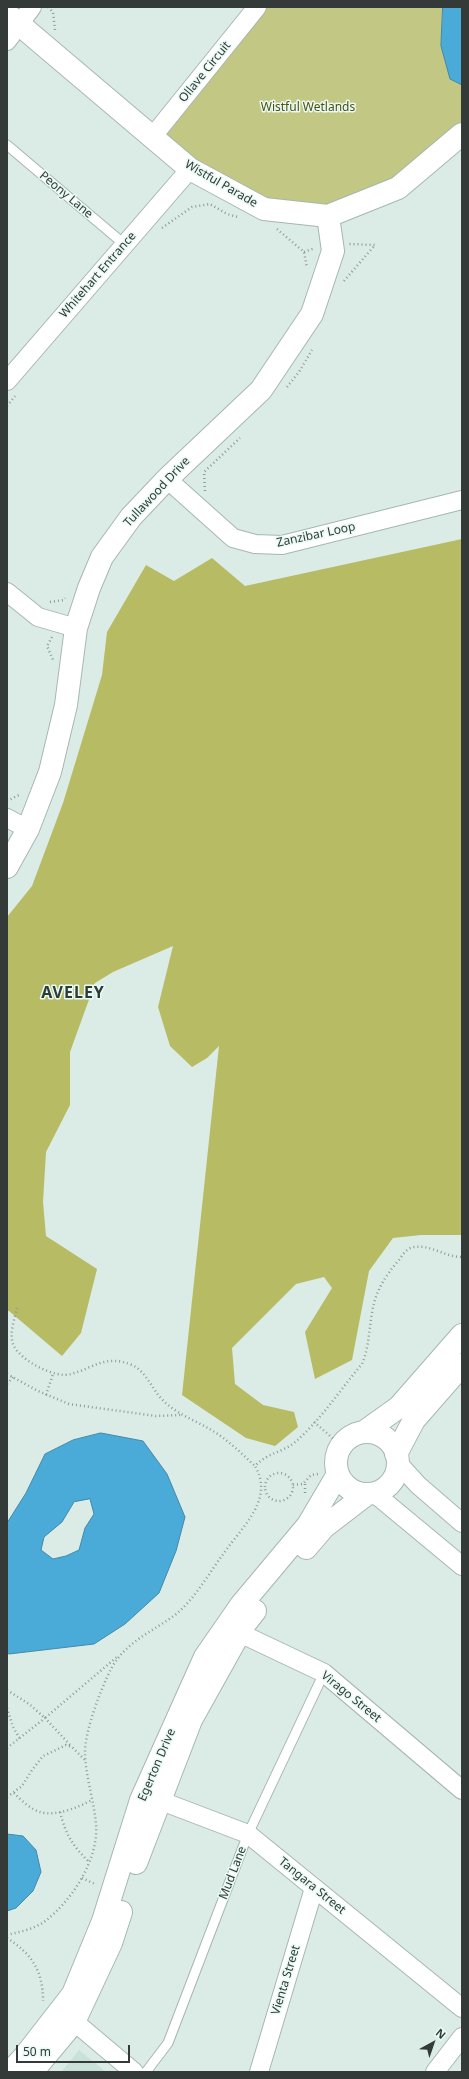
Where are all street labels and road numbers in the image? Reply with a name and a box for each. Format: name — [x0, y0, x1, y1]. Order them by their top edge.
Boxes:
street label: Ollave Circuit — [176, 39, 234, 105]
street label: Wistful Parade — [182, 157, 260, 211]
street label: Peony Lane — [36, 169, 96, 221]
street label: Whitehart Entrance — [57, 229, 139, 321]
street label: Tullawood Drive — [121, 454, 193, 530]
street label: Zanzibar Loop — [275, 520, 357, 550]
street label: Virago Street — [318, 1668, 384, 1726]
street label: Egerton Drive — [135, 1726, 179, 1804]
street label: Mud Lane — [216, 1844, 250, 1902]
street label: Tangara Street — [276, 1855, 348, 1917]
street label: Vienta Street — [269, 1943, 303, 2017]

